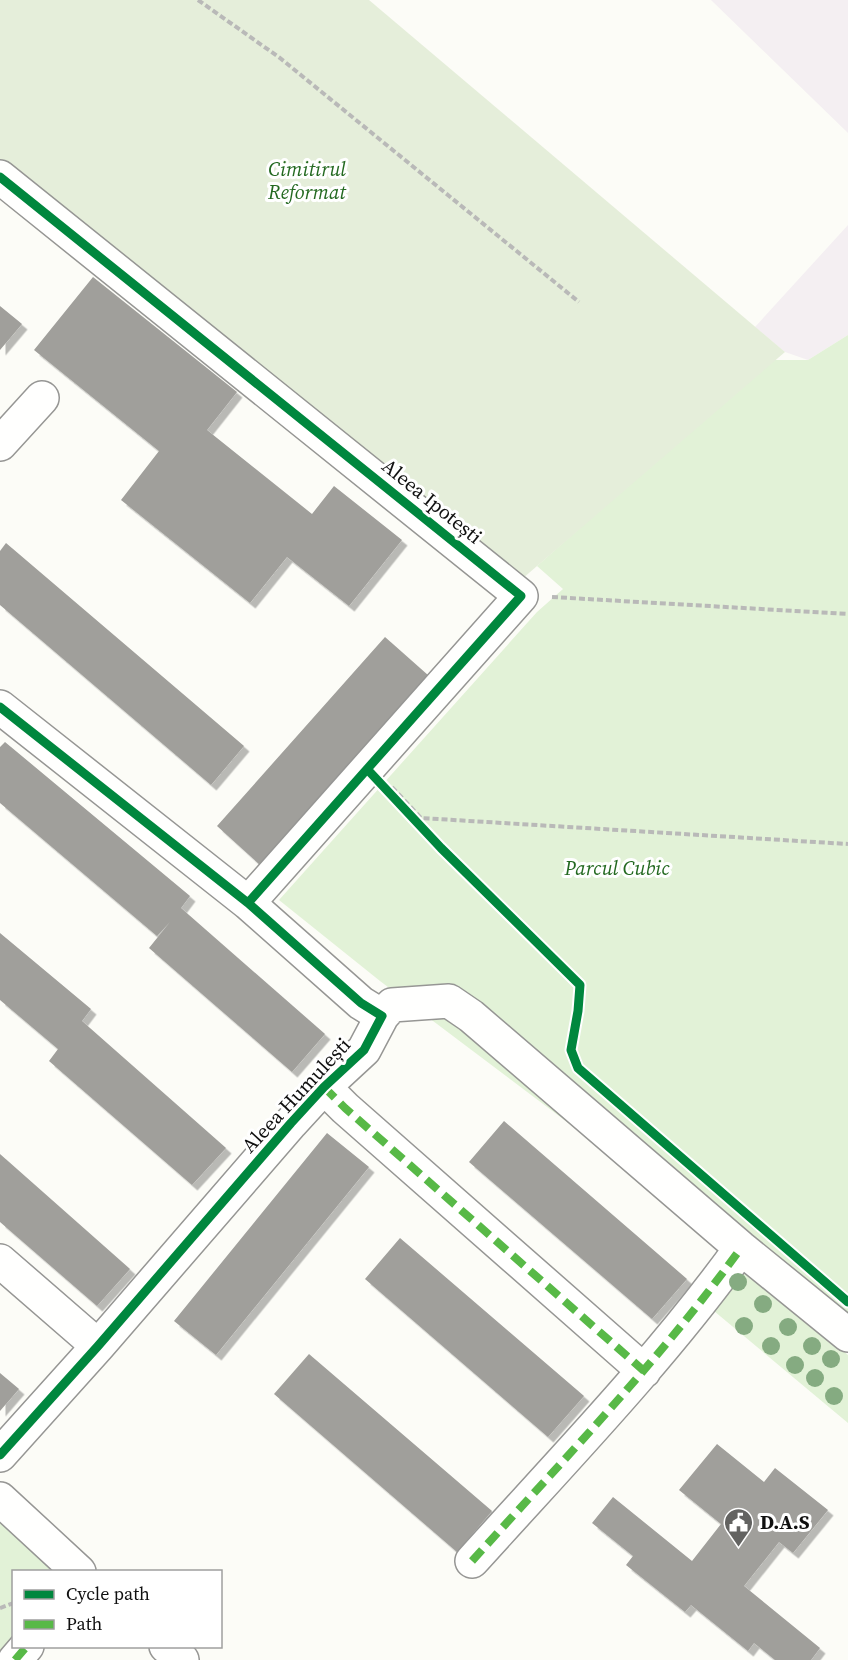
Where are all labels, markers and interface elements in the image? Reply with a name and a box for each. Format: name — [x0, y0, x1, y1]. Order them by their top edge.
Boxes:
park label: Cimitirul Reformat — [267, 155, 347, 206]
street label: Aleea Ipotești — [376, 452, 488, 550]
park label: Parcul Cubic — [563, 854, 670, 882]
street label: Aleea Humulești — [235, 1031, 357, 1159]
public building icon: D.A.S — [723, 1506, 755, 1548]
place label: D.A.S — [760, 1508, 810, 1536]
legend — [12, 1570, 222, 1648]
text: Cycle path — [66, 1581, 150, 1606]
text: Path — [66, 1611, 103, 1636]

